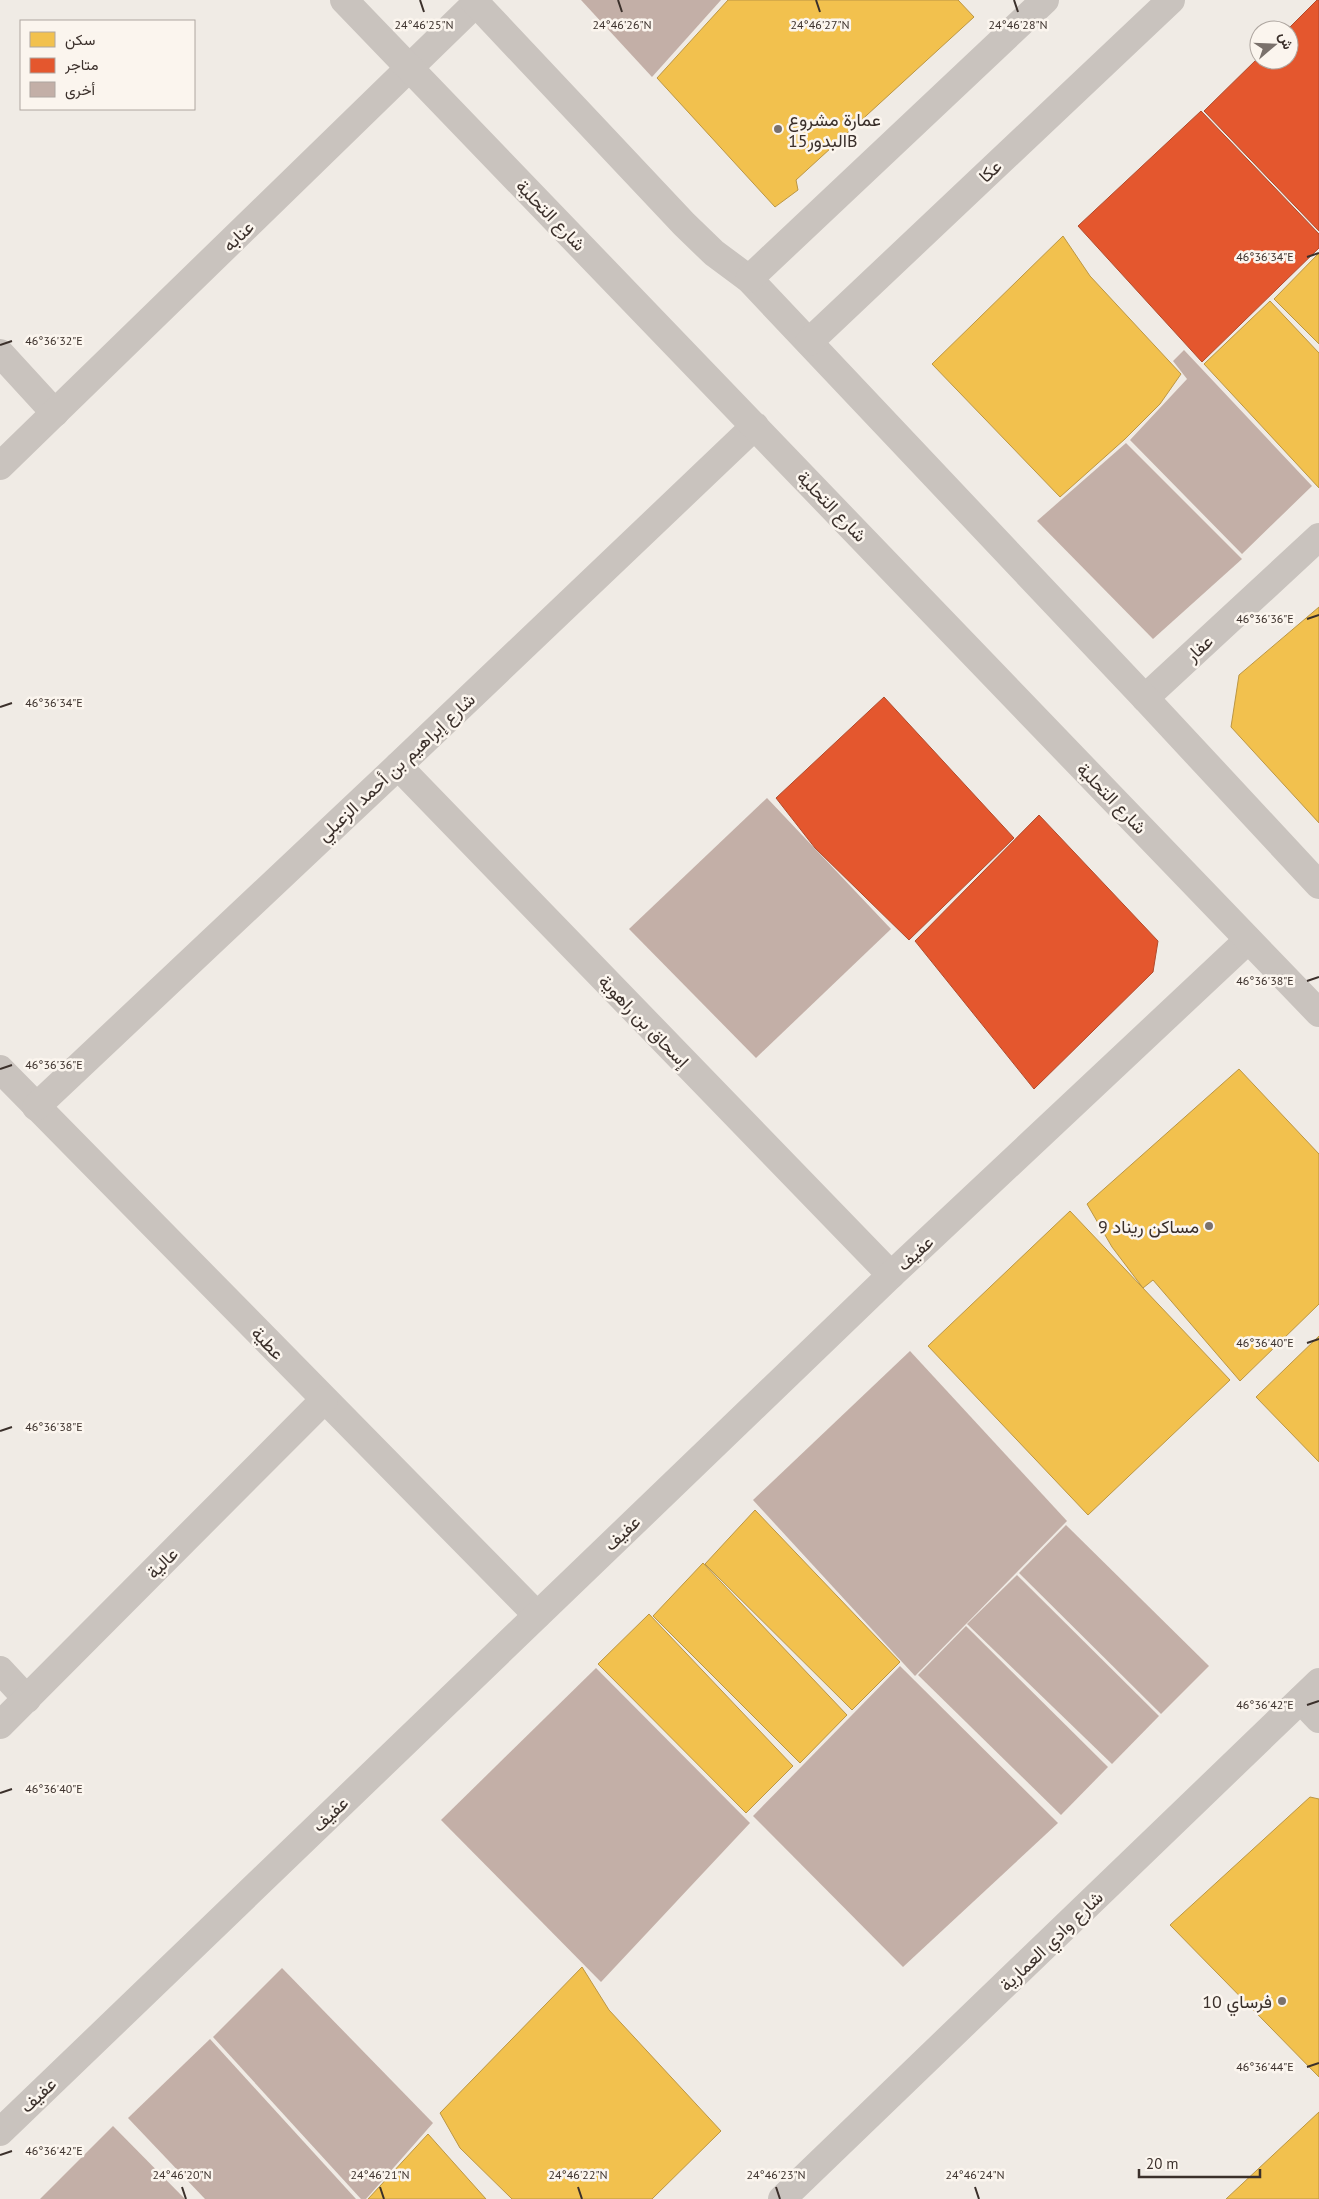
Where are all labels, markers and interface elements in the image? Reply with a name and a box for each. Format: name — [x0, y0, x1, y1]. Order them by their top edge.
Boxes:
text: 24°46'25"N — [394, 17, 454, 32]
text: 24°46'26"N — [592, 17, 652, 32]
text: 24°46'27"N — [790, 17, 850, 32]
text: 24°46'28"N — [988, 17, 1048, 32]
legend — [20, 20, 195, 110]
north arrow — [1249, 20, 1299, 70]
text: سكن — [65, 30, 95, 50]
text: ش — [1275, 30, 1298, 52]
text: متاجر — [64, 55, 99, 74]
text: أخرى — [65, 80, 95, 100]
place label: عمارة مشروع البدور15B — [788, 108, 881, 152]
marker: عمارة مشروع البدور15B — [772, 123, 784, 135]
street label: عكا — [974, 155, 1006, 187]
street label: شارع التحلية — [511, 174, 591, 256]
street label: عنابه — [217, 216, 259, 256]
text: 46°36'34"E — [1236, 249, 1294, 264]
text: 46°36'32"E — [25, 333, 83, 348]
street label: شارع التحلية — [792, 465, 872, 547]
text: 46°36'36"E — [1236, 611, 1294, 626]
street label: عفار — [1180, 630, 1218, 667]
street label: شارع إبراهيم بن أحمد الزعبلي — [312, 688, 482, 849]
text: 46°36'34"E — [25, 695, 83, 710]
street label: شارع التحلية — [1072, 757, 1152, 839]
street label: إسحاق بن راهوية — [593, 970, 694, 1073]
text: 46°36'38"E — [1236, 973, 1294, 988]
text: 46°36'36"E — [25, 1057, 83, 1072]
place label: مساكن ريناد 9 — [1098, 1215, 1199, 1238]
marker: مساكن ريناد 9 — [1203, 1220, 1215, 1232]
street label: عفيف — [892, 1230, 938, 1276]
street label: عطية — [247, 1322, 289, 1364]
text: 46°36'40"E — [1236, 1335, 1294, 1350]
text: 46°36'38"E — [25, 1419, 83, 1434]
street label: عفيف — [599, 1510, 645, 1556]
street label: عالية — [141, 1542, 183, 1584]
text: 46°36'42"E — [1236, 1697, 1294, 1712]
text: 46°36'40"E — [25, 1781, 83, 1796]
street label: عفيف — [307, 1791, 353, 1837]
street label: شارع وادي العمارية — [994, 1886, 1110, 1999]
place label: فرساي 10 — [1202, 1990, 1272, 2017]
marker: فرساي 10 — [1276, 1995, 1288, 2007]
text: 46°36'44"E — [1236, 2059, 1294, 2074]
street label: عفيف — [15, 2072, 61, 2118]
text: 46°36'42"E — [25, 2143, 83, 2158]
scale bar — [1139, 2146, 1260, 2178]
text: 20 m — [1146, 2154, 1179, 2173]
text: 24°46'20"N — [152, 2167, 212, 2182]
text: 24°46'21"N — [350, 2167, 410, 2182]
text: 24°46'22"N — [548, 2167, 608, 2182]
text: 24°46'23"N — [746, 2167, 806, 2182]
text: 24°46'24"N — [945, 2167, 1005, 2182]

